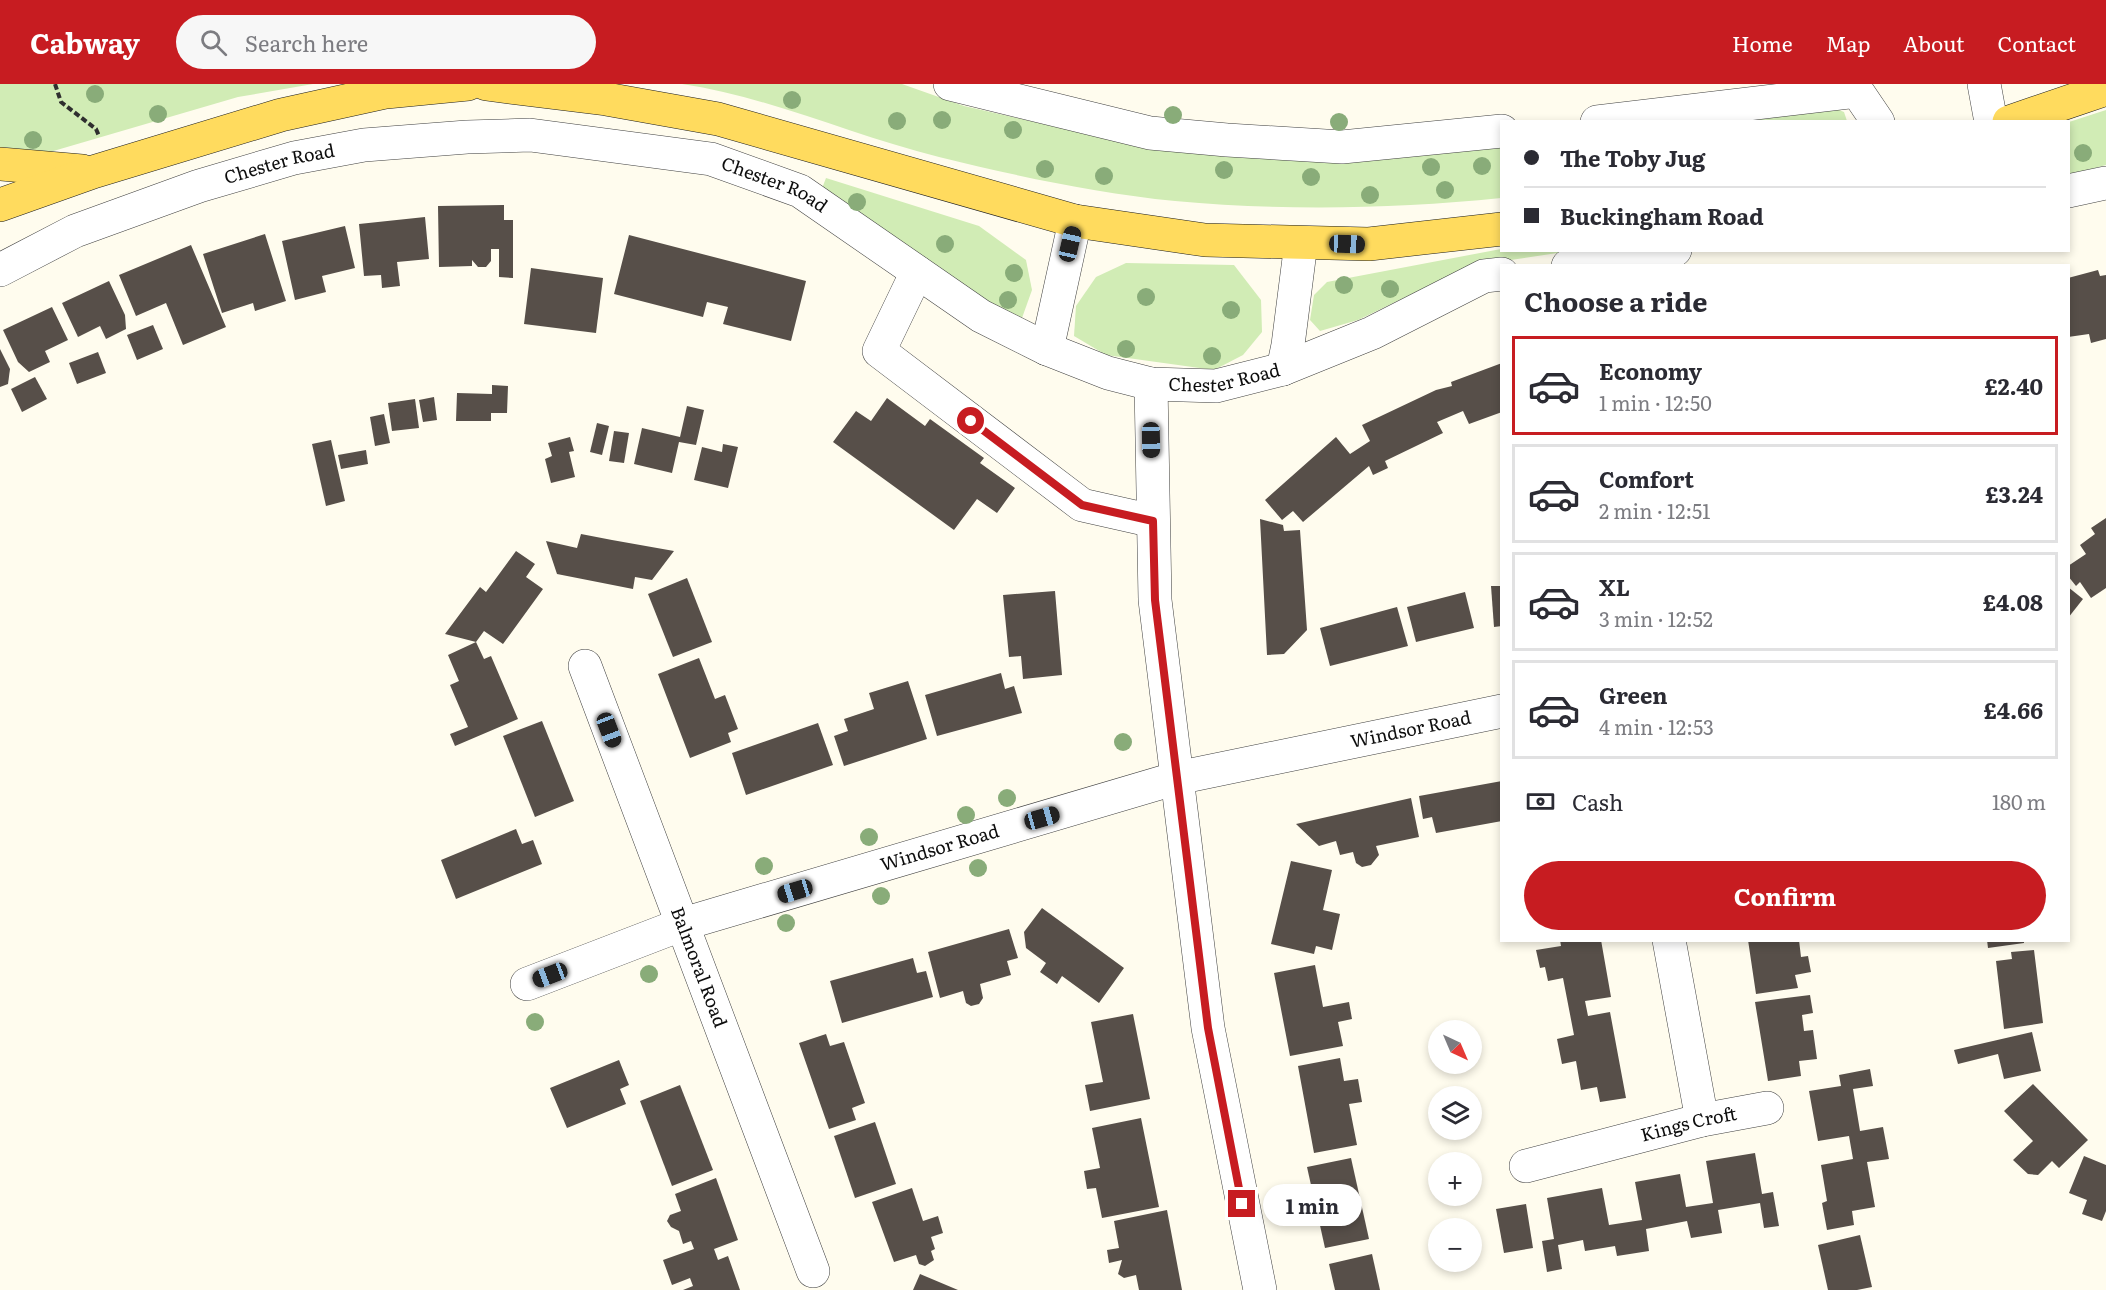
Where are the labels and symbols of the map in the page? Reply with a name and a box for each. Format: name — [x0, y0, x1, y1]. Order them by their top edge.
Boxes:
street label: Chester Road — [220, 136, 337, 190]
street label: Chester Road — [718, 149, 834, 218]
car — [1057, 224, 1083, 264]
car — [1329, 234, 1365, 254]
street label: Chester Road — [1168, 355, 1283, 398]
route start — [957, 407, 984, 434]
car — [1142, 422, 1160, 458]
street label: Windsor Road — [1348, 703, 1473, 754]
car — [594, 710, 624, 750]
car — [1022, 804, 1062, 832]
street label: Windsor Road — [877, 816, 1002, 877]
car — [775, 877, 815, 905]
street label: Balmoral Road — [665, 903, 735, 1031]
car — [530, 960, 570, 990]
north arrow — [1428, 1020, 1482, 1074]
street label: Kings Croft — [1637, 1099, 1739, 1147]
callout: 1 min — [1263, 1183, 1362, 1225]
route end — [1228, 1190, 1255, 1217]

